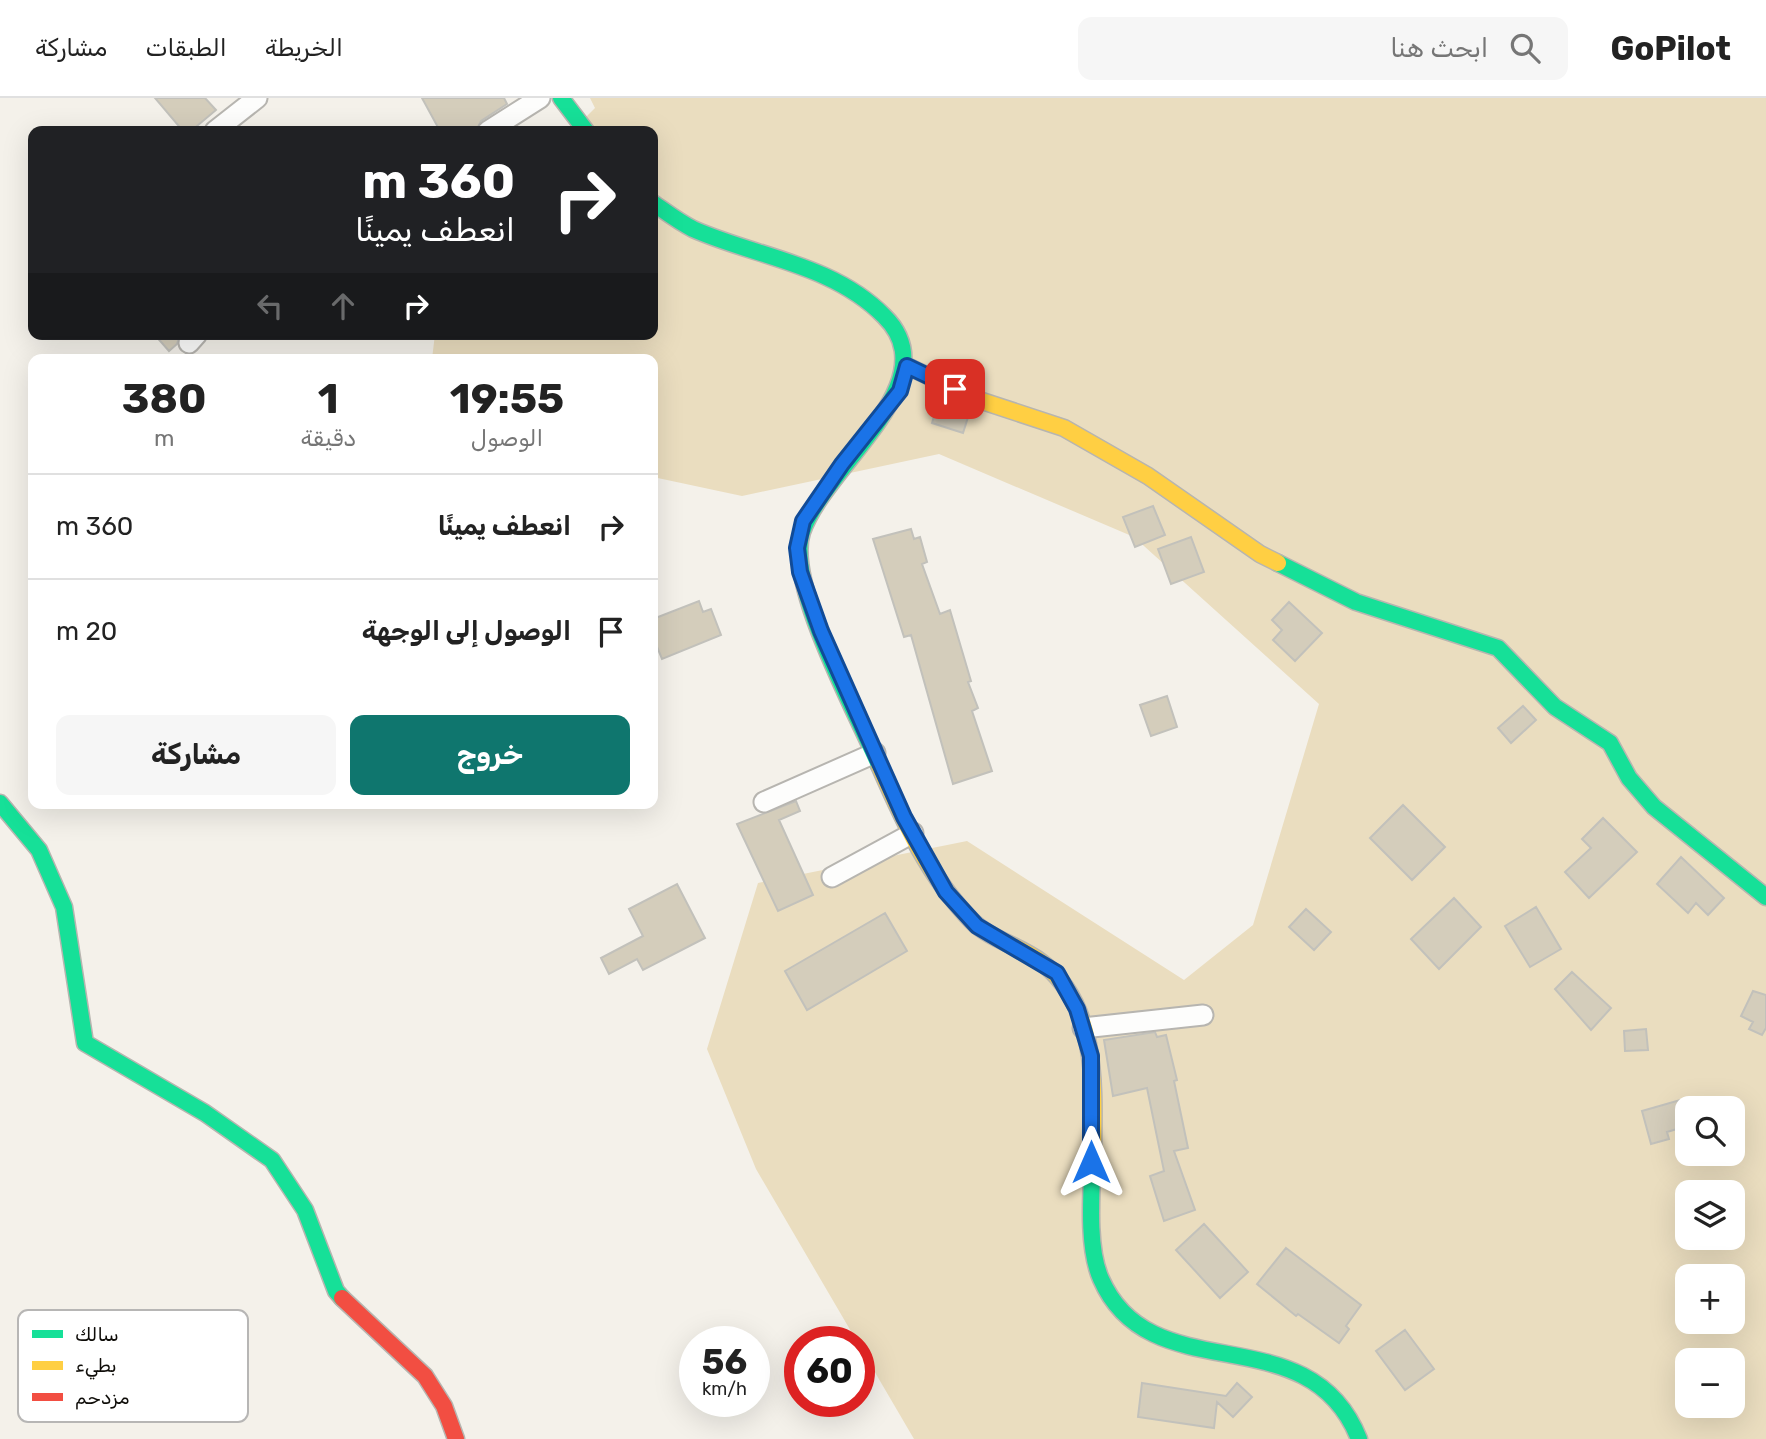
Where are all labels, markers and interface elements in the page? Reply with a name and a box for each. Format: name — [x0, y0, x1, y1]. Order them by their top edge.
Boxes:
search box — [1078, 17, 1568, 80]
icon: search — [1506, 29, 1544, 67]
text: GoPilot — [1610, 29, 1731, 68]
text: ابحث هنا — [1390, 33, 1488, 64]
text: مشاركة — [35, 34, 107, 62]
text: الطبقات — [145, 34, 227, 62]
text: الخريطة — [265, 34, 343, 62]
text: 360 m — [362, 152, 515, 210]
icon: right — [539, 154, 630, 245]
text: انعطف يمينًا — [355, 211, 515, 249]
icon: left — [251, 287, 289, 325]
icon: ahead — [324, 287, 362, 325]
icon: right — [397, 287, 435, 325]
pin — [925, 359, 985, 419]
icon: arrive — [936, 370, 974, 408]
text: 380 — [122, 374, 207, 424]
text: 1 — [318, 374, 339, 424]
text: 19:55 — [450, 374, 564, 424]
text: m — [154, 424, 174, 452]
text: دقيقة — [300, 424, 356, 452]
text: الوصول — [471, 424, 543, 452]
icon: right — [592, 508, 630, 546]
text: 360 m — [56, 511, 133, 542]
text: انعطف يمينًا — [438, 511, 571, 542]
icon: arrive — [592, 613, 630, 651]
text: 20 m — [56, 616, 117, 647]
text: الوصول إلى الوجهة — [362, 616, 571, 647]
button: مشاركة — [56, 715, 336, 795]
button: خروج — [350, 715, 630, 795]
map controls — [1675, 1096, 1745, 1418]
button: search — [1675, 1096, 1745, 1166]
position arrow — [1054, 1125, 1128, 1199]
button: layers — [1675, 1180, 1745, 1250]
button: + — [1675, 1264, 1745, 1334]
legend — [18, 1310, 248, 1422]
text: سالك — [75, 1323, 119, 1346]
speed limit sign: 60 — [784, 1326, 875, 1417]
text: 56 — [702, 1341, 747, 1383]
button: − — [1675, 1348, 1745, 1418]
text: بطيء — [75, 1354, 117, 1380]
text: km/h — [702, 1378, 747, 1400]
text: مزدحم — [75, 1386, 130, 1410]

